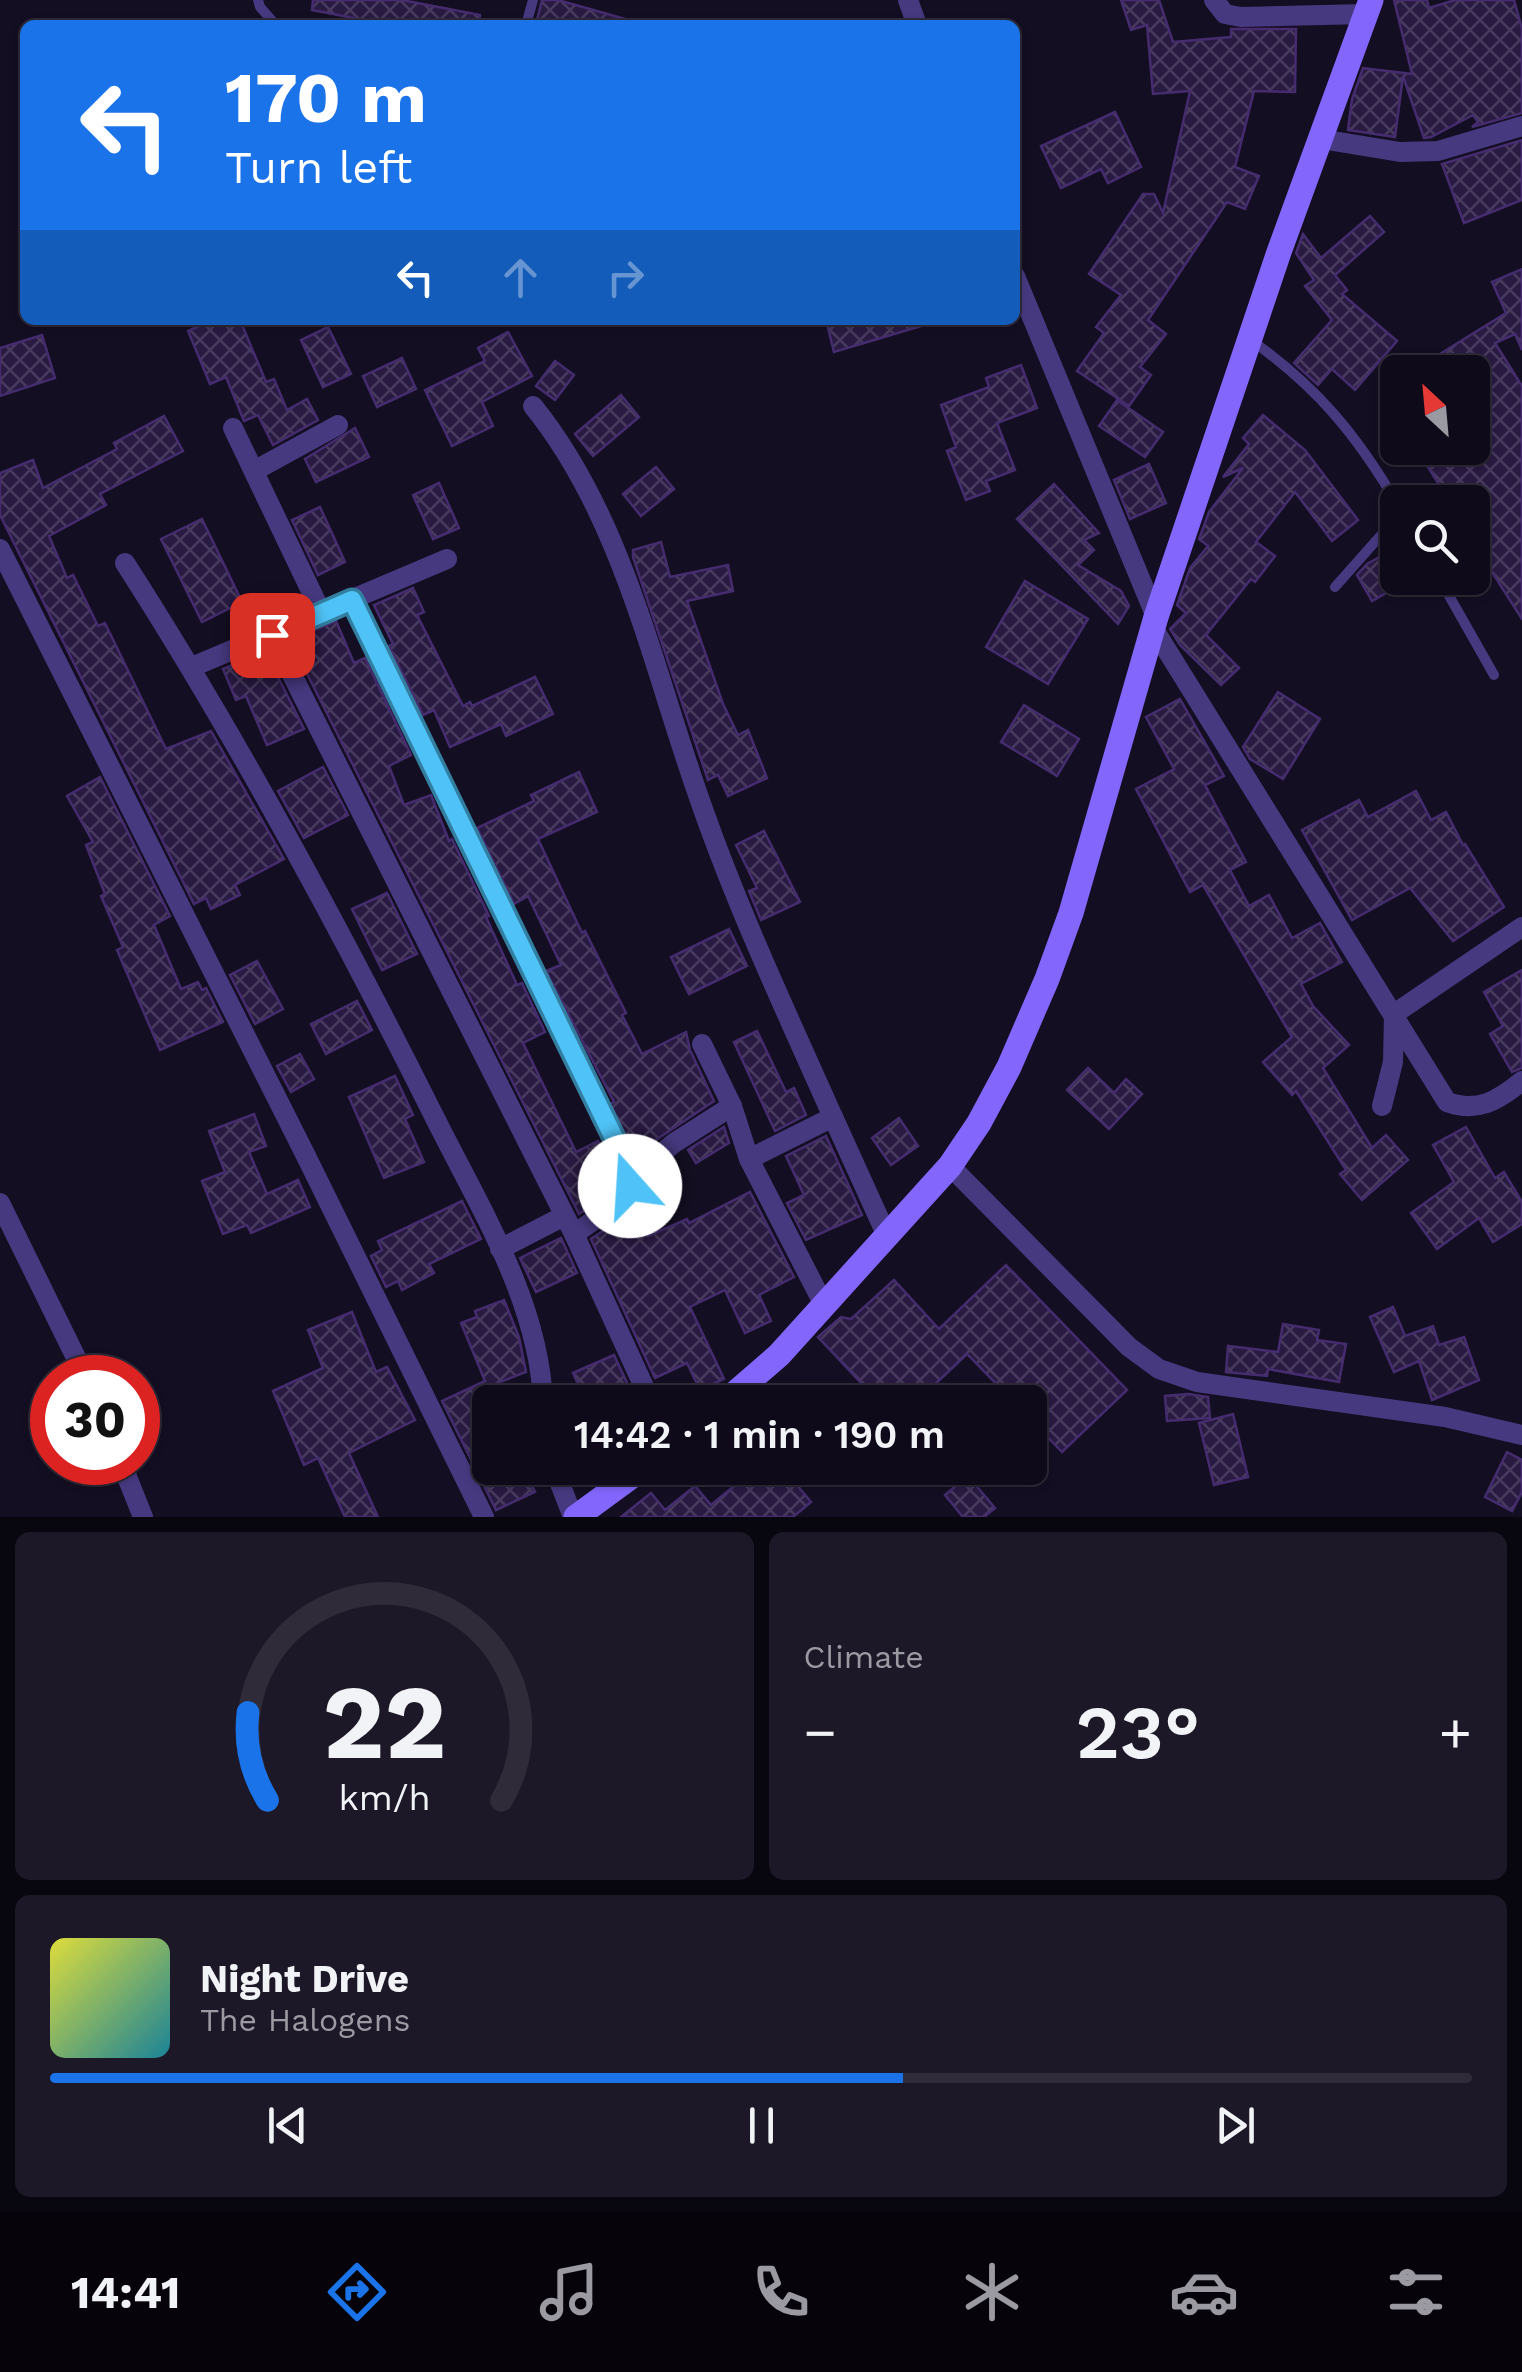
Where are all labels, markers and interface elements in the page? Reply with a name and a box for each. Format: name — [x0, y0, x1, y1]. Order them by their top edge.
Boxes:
text: 170 m — [225, 57, 427, 139]
icon: left — [60, 60, 190, 190]
text: Turn left — [225, 141, 412, 194]
icon: left — [388, 250, 443, 305]
icon: ahead — [493, 250, 548, 305]
icon: right — [598, 250, 653, 305]
north arrow — [1380, 355, 1490, 465]
map controls — [1380, 355, 1490, 595]
button: search — [1380, 485, 1490, 595]
pin — [230, 593, 315, 678]
icon: arrive — [245, 608, 300, 663]
position arrow — [578, 1134, 682, 1238]
speed limit sign: 30 — [30, 1355, 160, 1485]
text: 14:42 · 1 min · 190 m — [574, 1413, 945, 1457]
text: Climate — [804, 1638, 924, 1676]
text: 22 — [322, 1661, 446, 1783]
text: 23° — [1075, 1688, 1200, 1776]
text: − — [804, 1700, 837, 1764]
text: + — [1439, 1700, 1472, 1764]
text: km/h — [338, 1777, 430, 1819]
text: Night Drive — [200, 1957, 409, 2001]
text: The Halogens — [200, 2001, 410, 2039]
icon: previous — [260, 2098, 315, 2153]
icon: pause — [734, 2098, 789, 2153]
icon: next — [1208, 2098, 1263, 2153]
icon: directions — [322, 2257, 392, 2327]
icon: music — [534, 2257, 604, 2327]
icon: phone — [746, 2257, 816, 2327]
icon: climate — [957, 2257, 1027, 2327]
icon: car — [1169, 2257, 1239, 2327]
icon: filters — [1381, 2257, 1451, 2327]
text: 14:41 — [71, 2266, 180, 2319]

